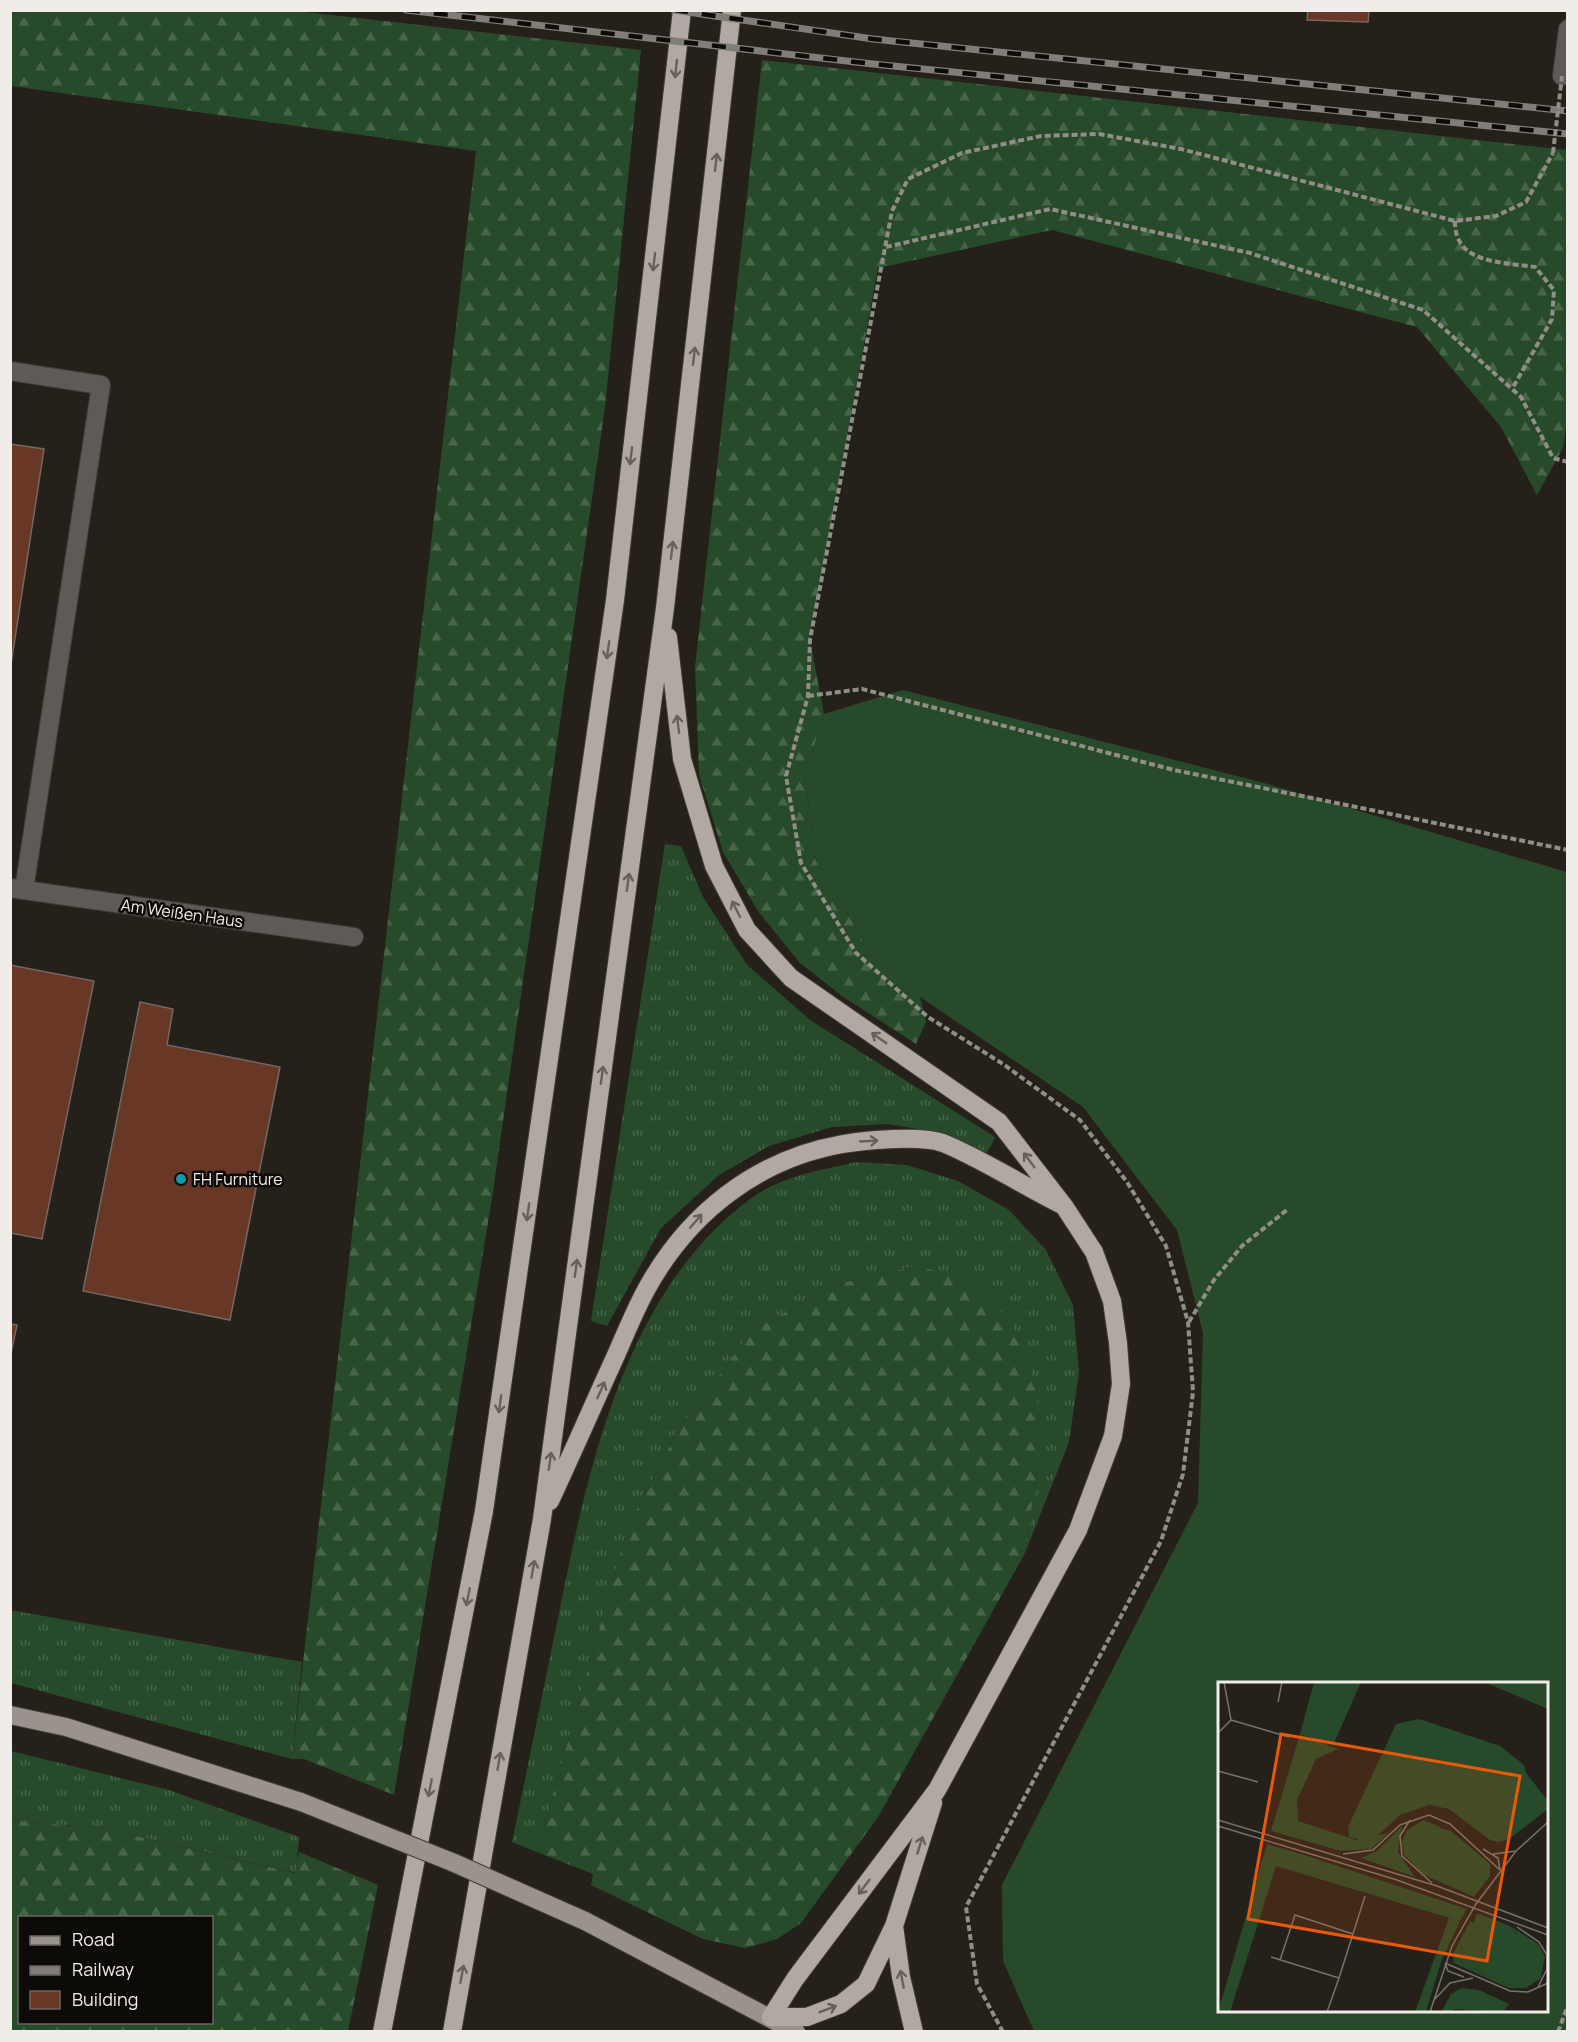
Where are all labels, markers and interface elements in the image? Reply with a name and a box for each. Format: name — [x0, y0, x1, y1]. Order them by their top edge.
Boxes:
one-way arrow — [670, 58, 681, 78]
one-way arrow — [711, 153, 722, 173]
one-way arrow — [648, 252, 659, 272]
one-way arrow — [689, 347, 700, 367]
one-way arrow — [626, 446, 637, 466]
one-way arrow — [667, 540, 678, 560]
one-way arrow — [602, 639, 613, 659]
one-way arrow — [672, 715, 683, 735]
one-way arrow — [623, 872, 634, 892]
street label: Am Weißen Haus — [119, 894, 245, 932]
one-way arrow — [730, 901, 742, 918]
one-way arrow — [871, 1032, 887, 1044]
one-way arrow — [596, 1065, 607, 1085]
one-way arrow — [858, 1135, 878, 1146]
one-way arrow — [1022, 1152, 1035, 1168]
place label: FH Furniture — [193, 1168, 283, 1190]
marker: FH Furniture — [174, 1172, 188, 1186]
one-way arrow — [523, 1201, 534, 1221]
one-way arrow — [689, 1214, 703, 1229]
one-way arrow — [570, 1259, 581, 1278]
one-way arrow — [595, 1381, 607, 1399]
one-way arrow — [495, 1394, 506, 1414]
one-way arrow — [544, 1452, 555, 1472]
one-way arrow — [528, 1560, 539, 1579]
one-way arrow — [462, 1586, 473, 1606]
inset map — [1218, 1682, 1548, 2012]
one-way arrow — [494, 1752, 505, 1771]
one-way arrow — [424, 1778, 435, 1797]
one-way arrow — [915, 1836, 926, 1855]
one-way arrow — [858, 1879, 870, 1895]
legend — [18, 1916, 213, 2024]
text: Road — [72, 1927, 115, 1951]
text: Railway — [72, 1957, 134, 1981]
one-way arrow — [457, 1965, 468, 1984]
one-way arrow — [896, 1970, 907, 1989]
text: Building — [72, 1987, 138, 2011]
one-way arrow — [818, 2003, 837, 2014]

